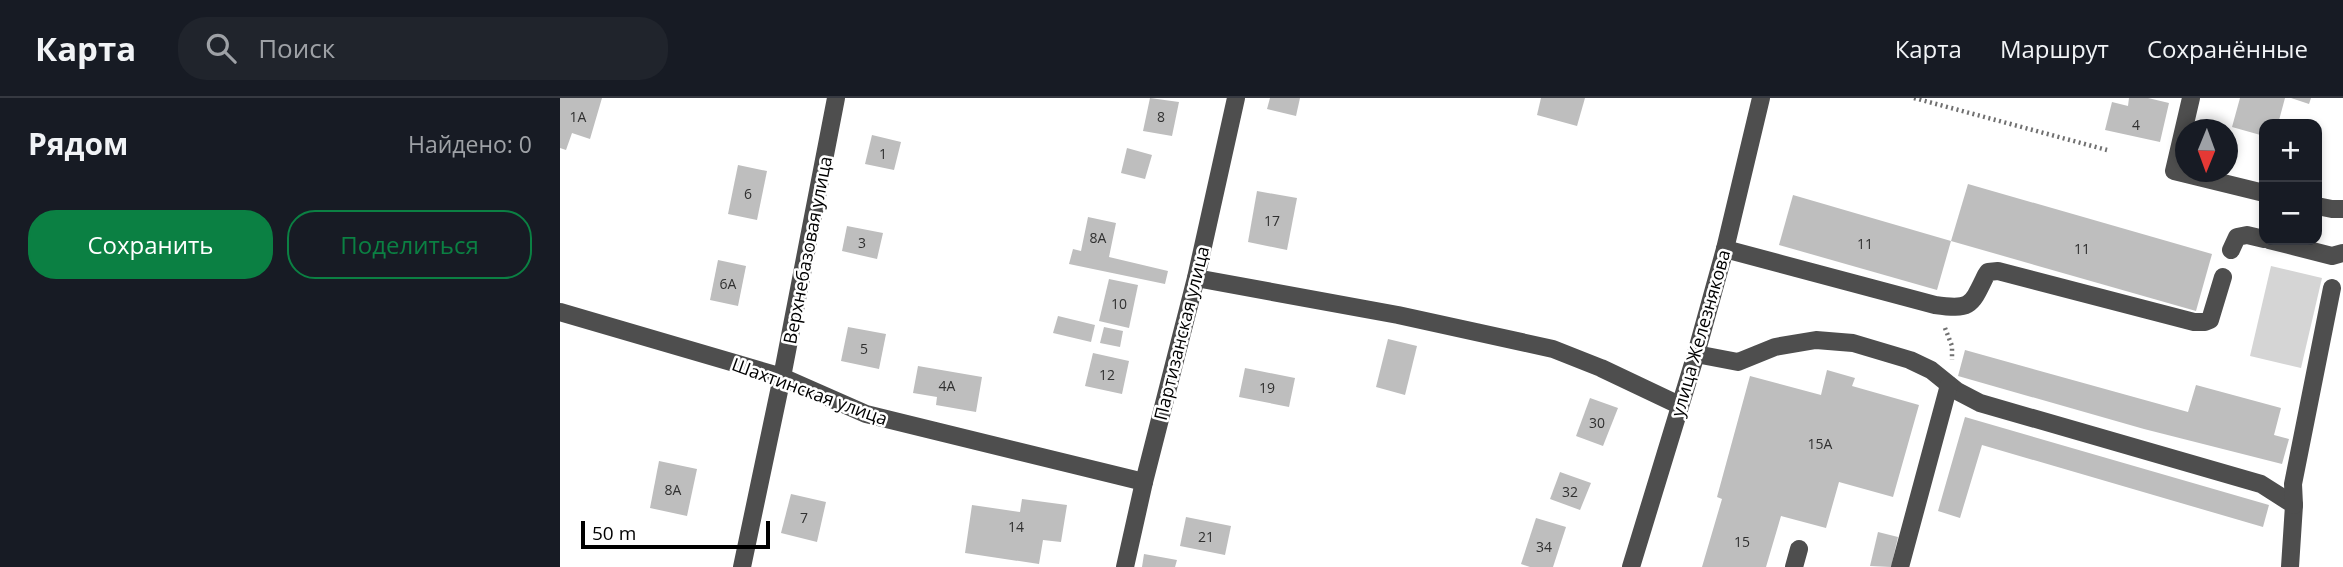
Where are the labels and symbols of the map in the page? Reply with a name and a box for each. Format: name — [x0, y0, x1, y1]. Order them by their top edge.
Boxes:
house number: 1А — [570, 107, 587, 126]
house number: 8 — [1157, 107, 1165, 126]
house number: 4 — [2132, 115, 2140, 134]
north arrow — [2175, 119, 2238, 182]
house number: 1 — [879, 144, 887, 163]
street label: Верхнебазовая улица — [777, 154, 837, 346]
house number: 6 — [744, 184, 752, 203]
house number: 17 — [1264, 211, 1280, 230]
house number: 8А — [1090, 228, 1107, 247]
house number: 3 — [858, 233, 866, 252]
house number: 11 — [1857, 234, 1873, 253]
house number: 11 — [2074, 239, 2090, 258]
street label: Партизанская улица — [1148, 243, 1214, 423]
street label: улица Железнякова — [1665, 247, 1735, 419]
house number: 6А — [720, 274, 737, 293]
house number: 10 — [1111, 294, 1127, 313]
house number: 5 — [860, 339, 868, 358]
street label: Шахтинская улица — [729, 352, 891, 430]
house number: 12 — [1099, 365, 1115, 384]
house number: 4А — [939, 376, 956, 395]
house number: 19 — [1259, 378, 1275, 397]
house number: 30 — [1589, 413, 1605, 432]
house number: 15А — [1808, 434, 1833, 453]
house number: 8А — [665, 480, 682, 499]
house number: 32 — [1562, 482, 1578, 501]
house number: 7 — [800, 508, 808, 527]
house number: 14 — [1008, 517, 1024, 536]
scale bar — [581, 518, 770, 550]
house number: 21 — [1198, 527, 1214, 546]
house number: 15 — [1734, 532, 1750, 551]
house number: 34 — [1536, 537, 1552, 556]

